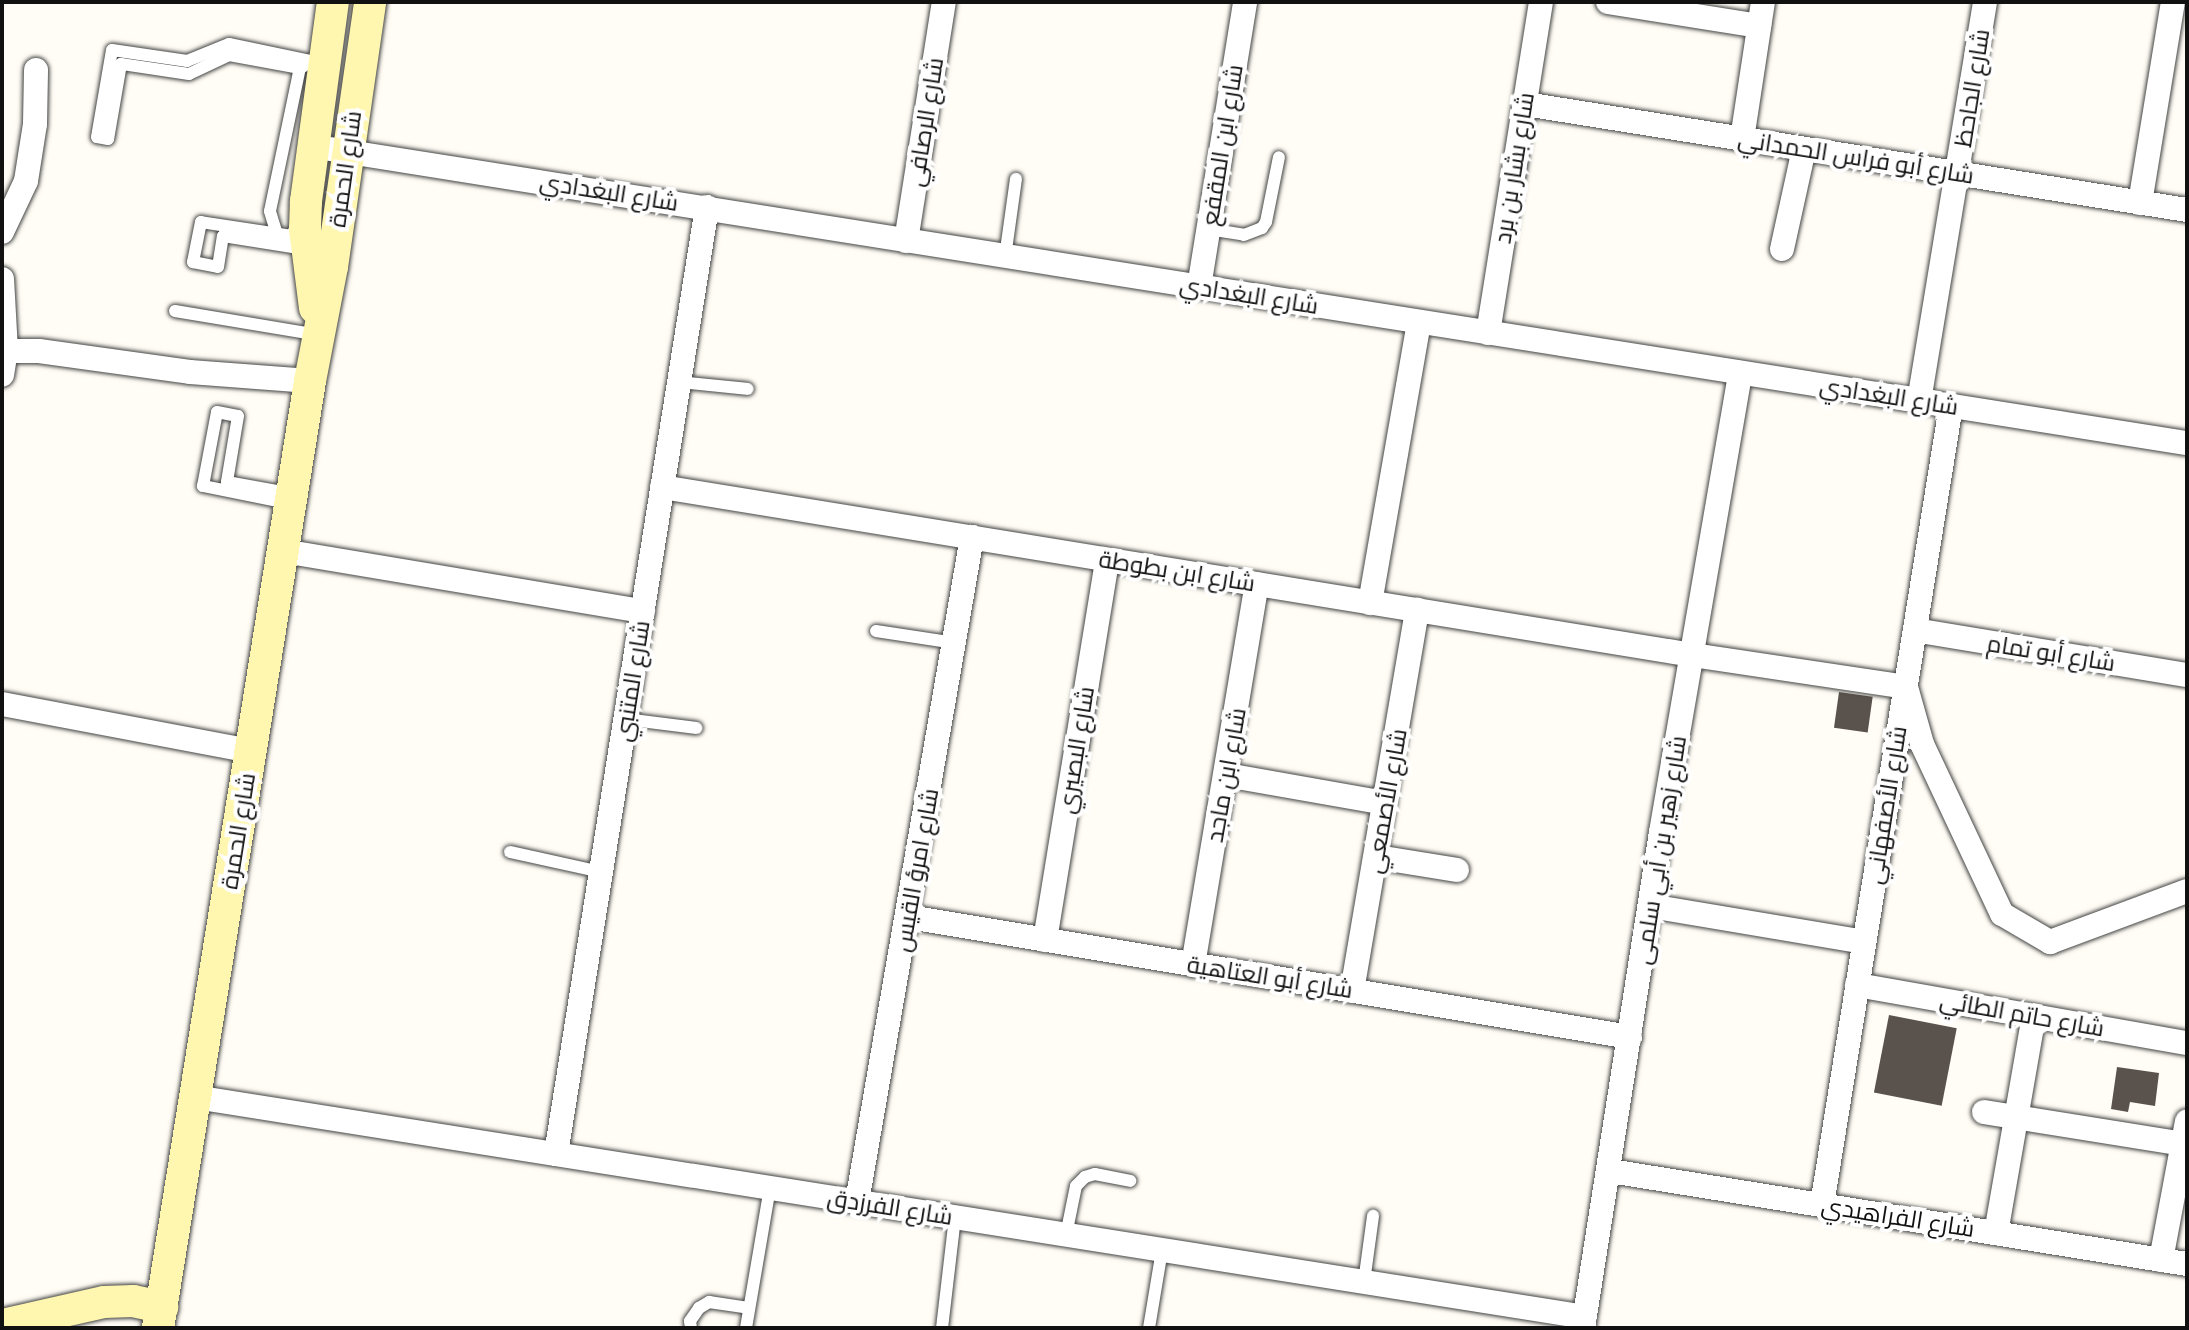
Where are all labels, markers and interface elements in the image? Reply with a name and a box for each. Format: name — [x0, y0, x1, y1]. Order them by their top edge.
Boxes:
street label: شارع الجاحظ — [1948, 27, 1996, 149]
street label: شارع الرصافي — [901, 55, 949, 189]
street label: شارع ابن المقفع — [1195, 62, 1249, 228]
street label: شارع بشار بن برد — [1488, 90, 1540, 246]
street label: شارع الحمرة — [323, 109, 367, 229]
street label: شارع أبو فراس الحمداني — [1736, 124, 1976, 190]
street label: شارع البغدادي — [538, 167, 680, 217]
street label: شارع البغدادي — [1178, 270, 1320, 320]
street label: شارع البغدادي — [1818, 371, 1960, 421]
street label: شارع ابن بطوطة — [1097, 544, 1257, 598]
street label: شارع المتنبي — [608, 618, 656, 744]
street label: شارع أبو تمام — [1985, 629, 2117, 677]
street label: شارع البصيري — [1052, 684, 1100, 816]
street label: شارع ابن ماجد — [1200, 705, 1252, 845]
street label: شارع الأصفهاني — [1859, 724, 1913, 886]
street label: شارع الأصمعي — [1359, 726, 1413, 876]
street label: شارع زهير بن أبي سلمى — [1628, 733, 1692, 967]
street label: شارع الحمرة — [215, 771, 261, 891]
street label: شارع امرؤ القيس — [887, 786, 945, 954]
street label: شارع أبو العتاهية — [1185, 950, 1355, 1004]
street label: شارع حاتم الطائي — [1938, 985, 2106, 1043]
street label: شارع الفرزدق — [825, 1183, 955, 1231]
street label: شارع الفراهيدي — [1819, 1191, 1977, 1243]

